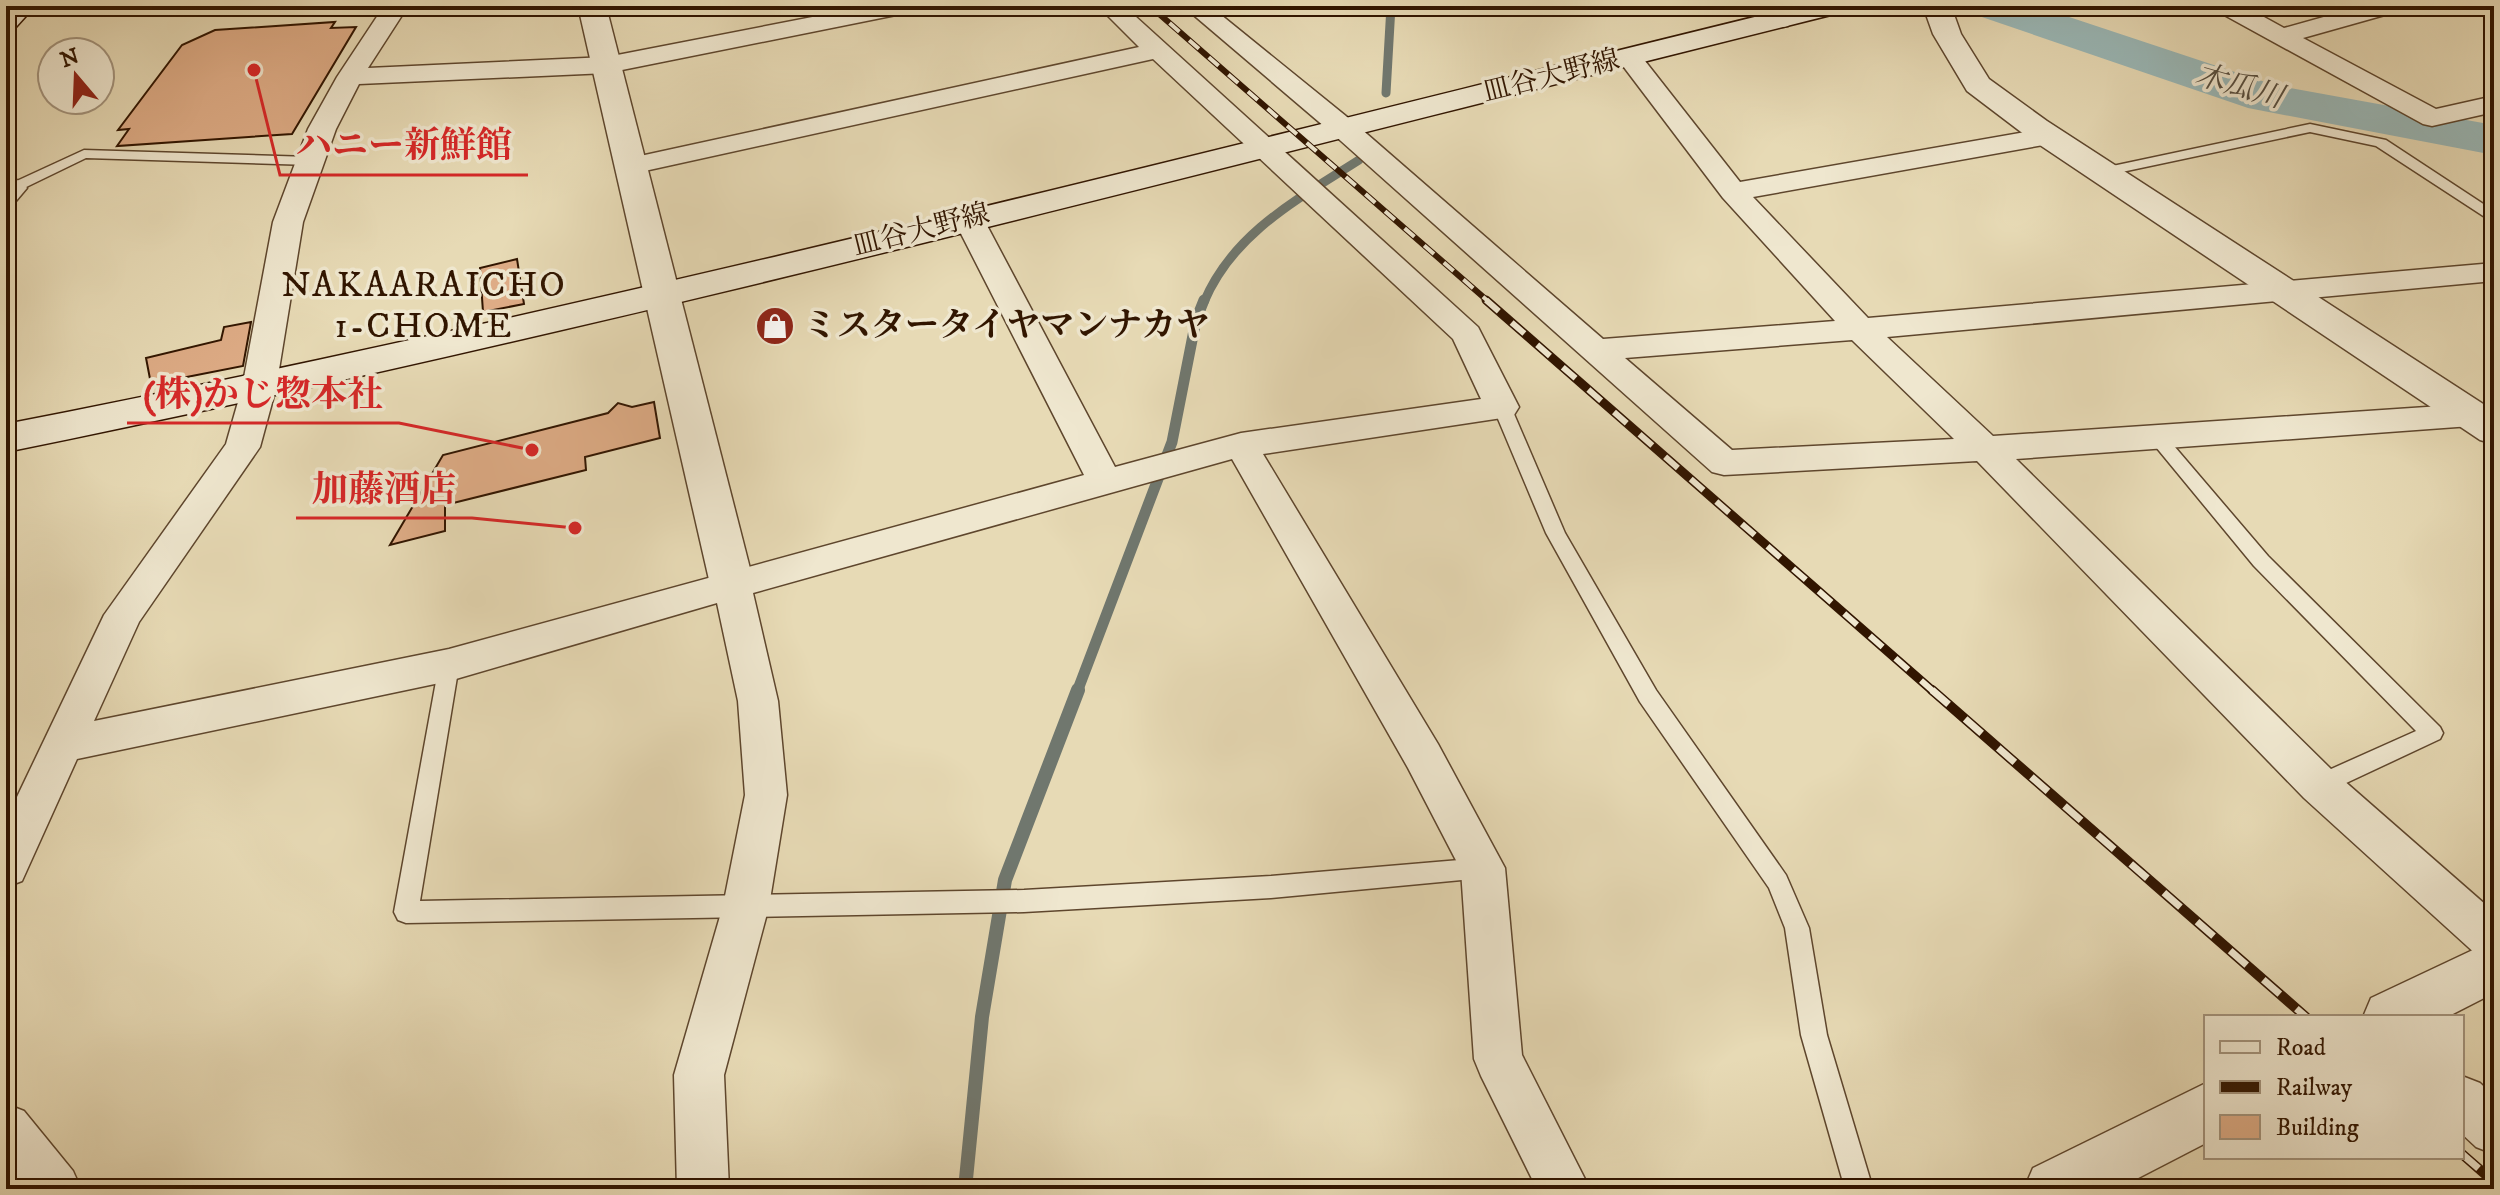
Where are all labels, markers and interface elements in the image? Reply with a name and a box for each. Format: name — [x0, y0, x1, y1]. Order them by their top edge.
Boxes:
north arrow — [36, 36, 116, 116]
street label: 皿谷大野線 — [1479, 42, 1623, 110]
text: N — [57, 43, 83, 74]
water label: 木瓜川 — [2191, 57, 2290, 118]
callout: ハニー新鮮館 — [280, 115, 528, 175]
text: ハニー新鮮館 — [296, 124, 512, 169]
street label: 皿谷大野線 — [849, 196, 993, 264]
district label: NAKAARAICHO 1-CHOME — [281, 263, 567, 349]
shop icon: ミスタータイヤマンナカヤ — [754, 305, 796, 347]
place label: ミスタータイヤマンナカヤ — [803, 305, 1210, 347]
callout: (株)かじ惣本社 — [127, 363, 399, 423]
text: (株)かじ惣本社 — [143, 373, 383, 418]
callout: 加藤酒店 — [296, 458, 472, 518]
text: 加藤酒店 — [312, 468, 456, 513]
legend — [2204, 1015, 2464, 1159]
text: Road — [2276, 1033, 2326, 1063]
text: Railway — [2276, 1073, 2353, 1103]
text: Building — [2276, 1113, 2359, 1143]

